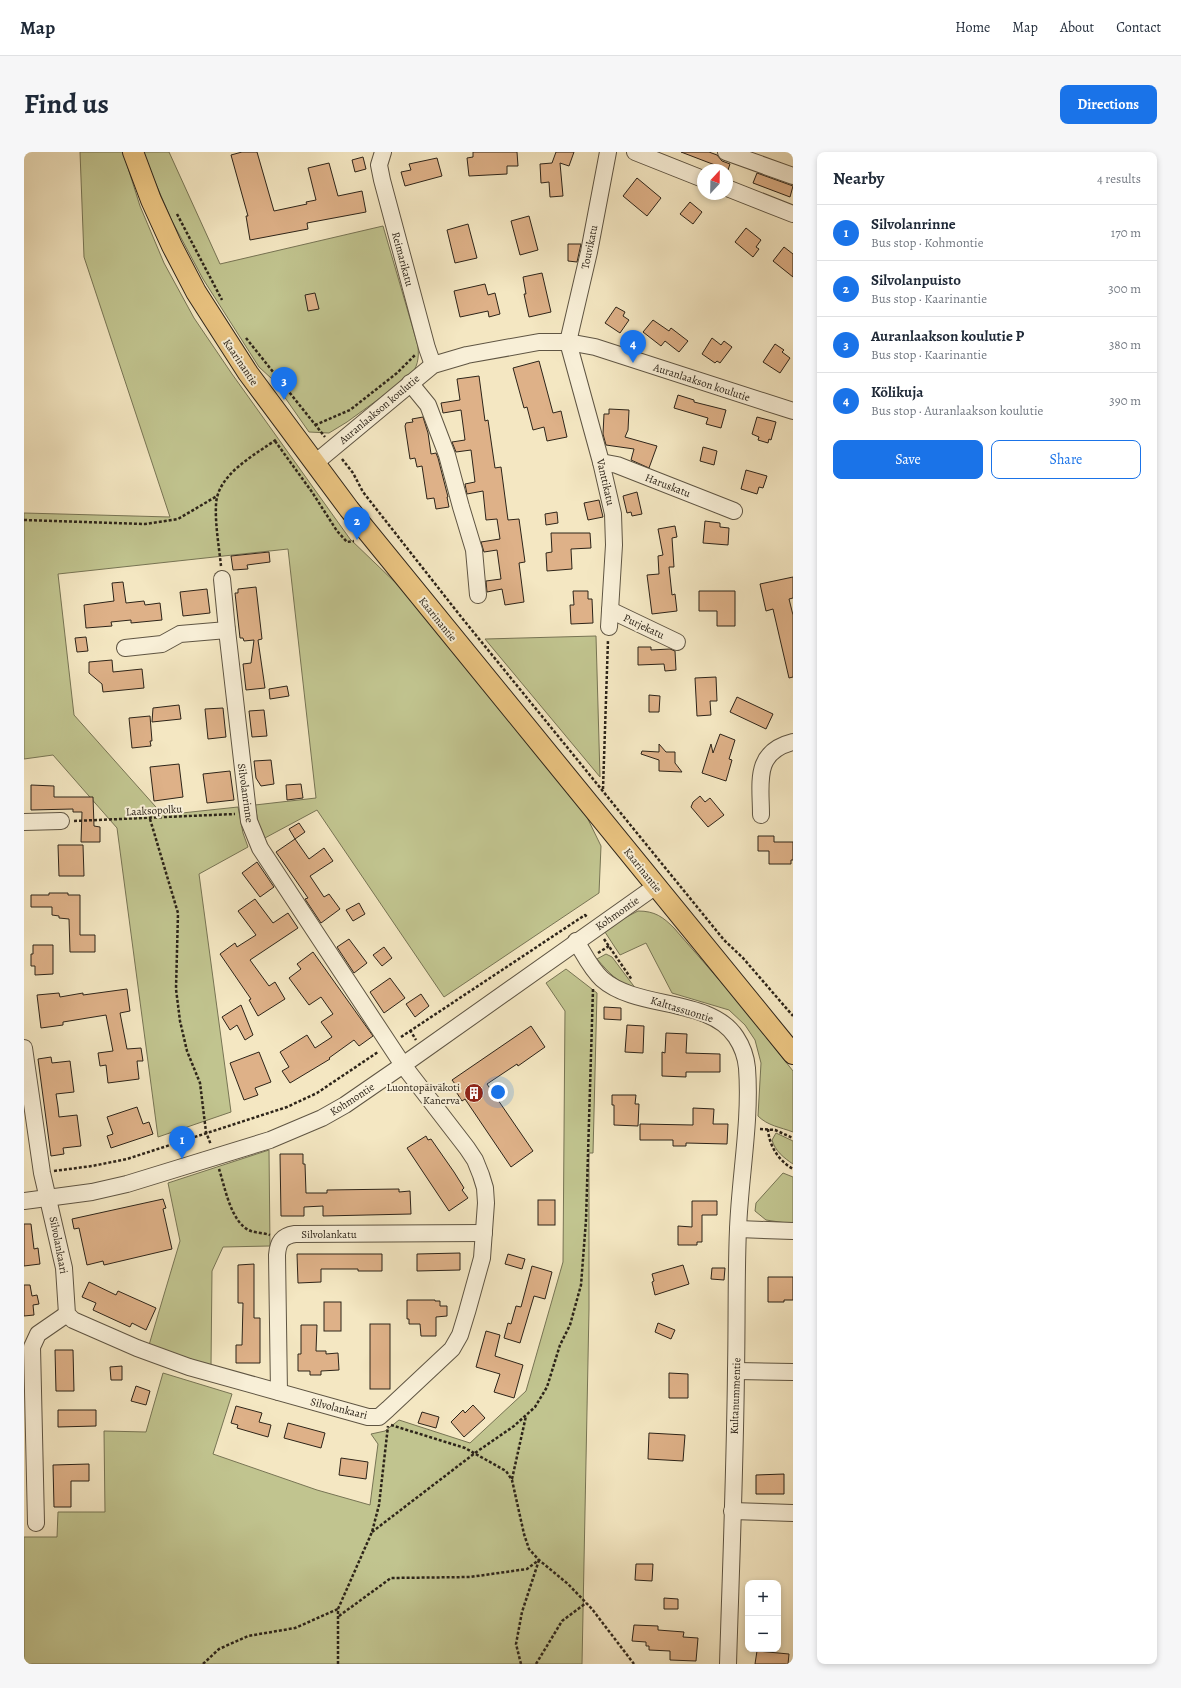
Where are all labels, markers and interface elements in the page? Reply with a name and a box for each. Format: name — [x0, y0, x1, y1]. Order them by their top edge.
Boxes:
text: Map — [20, 15, 55, 41]
text: Home — [955, 18, 990, 37]
text: Map — [1012, 18, 1038, 37]
text: About — [1060, 18, 1094, 37]
text: Contact — [1116, 18, 1161, 37]
text: Find us — [24, 85, 109, 123]
button: Directions — [1060, 85, 1157, 124]
north arrow — [697, 164, 733, 200]
text: Nearby — [833, 167, 884, 190]
text: 4 results — [1097, 170, 1141, 187]
text: Silvolanrinne — [871, 214, 956, 234]
street label: Touvikatu — [578, 224, 601, 271]
text: 1 — [844, 224, 848, 241]
text: 170 m — [1111, 224, 1141, 241]
street label: Reimarikatu — [388, 230, 417, 288]
text: Bus stop · Kohmontie — [871, 234, 984, 251]
text: Silvolanpuisto — [871, 270, 961, 290]
text: 2 — [843, 280, 849, 297]
text: 300 m — [1108, 280, 1141, 297]
text: Bus stop · Kaarinantie — [871, 290, 987, 307]
text: Auranlaakson koulutie P — [871, 326, 1024, 346]
pin: 4 — [620, 330, 646, 363]
street label: Kaarinantie — [219, 336, 262, 389]
text: 3 — [843, 336, 849, 353]
text: 380 m — [1109, 336, 1141, 353]
text: Bus stop · Kaarinantie — [871, 346, 987, 363]
street label: Auranlaakson koulutie — [651, 359, 752, 405]
pin: 3 — [271, 367, 297, 400]
street label: Auranlaakson koulutie — [335, 371, 423, 448]
text: Kölikuja — [871, 382, 924, 402]
text: 4 — [843, 392, 849, 409]
text: 390 m — [1109, 392, 1141, 409]
text: Bus stop · Auranlaakson koulutie — [871, 402, 1043, 419]
button: Save — [833, 440, 983, 479]
button: Share — [991, 440, 1141, 479]
street label: Vanttikatu — [593, 456, 618, 507]
street label: Haruskatu — [643, 470, 693, 501]
pin: 2 — [344, 507, 370, 540]
street label: Kaarinantie — [415, 594, 460, 645]
street label: Purjekatu — [621, 610, 667, 643]
street label: Silvolanrinne — [234, 762, 257, 824]
street label: Laaksopolku — [125, 802, 183, 819]
street label: Kaarinantie — [620, 845, 665, 896]
street label: Kohmontie — [592, 893, 642, 934]
street label: Kalttassuontie — [649, 993, 715, 1026]
street label: Kohmontie — [327, 1079, 377, 1119]
place label: Luontopäiväkoti Kanerva — [387, 1080, 461, 1108]
building icon: Luontopäiväkoti Kanerva — [463, 1082, 485, 1104]
your location — [488, 1082, 508, 1102]
pin: 1 — [169, 1126, 195, 1159]
street label: Silvolankaari — [46, 1215, 71, 1275]
street label: Silvolankatu — [301, 1227, 357, 1242]
street label: Kultanummentie — [727, 1357, 744, 1435]
street label: Silvolankaari — [309, 1394, 369, 1423]
map controls — [745, 1580, 781, 1652]
button: + — [745, 1580, 781, 1616]
button: − — [745, 1616, 781, 1652]

